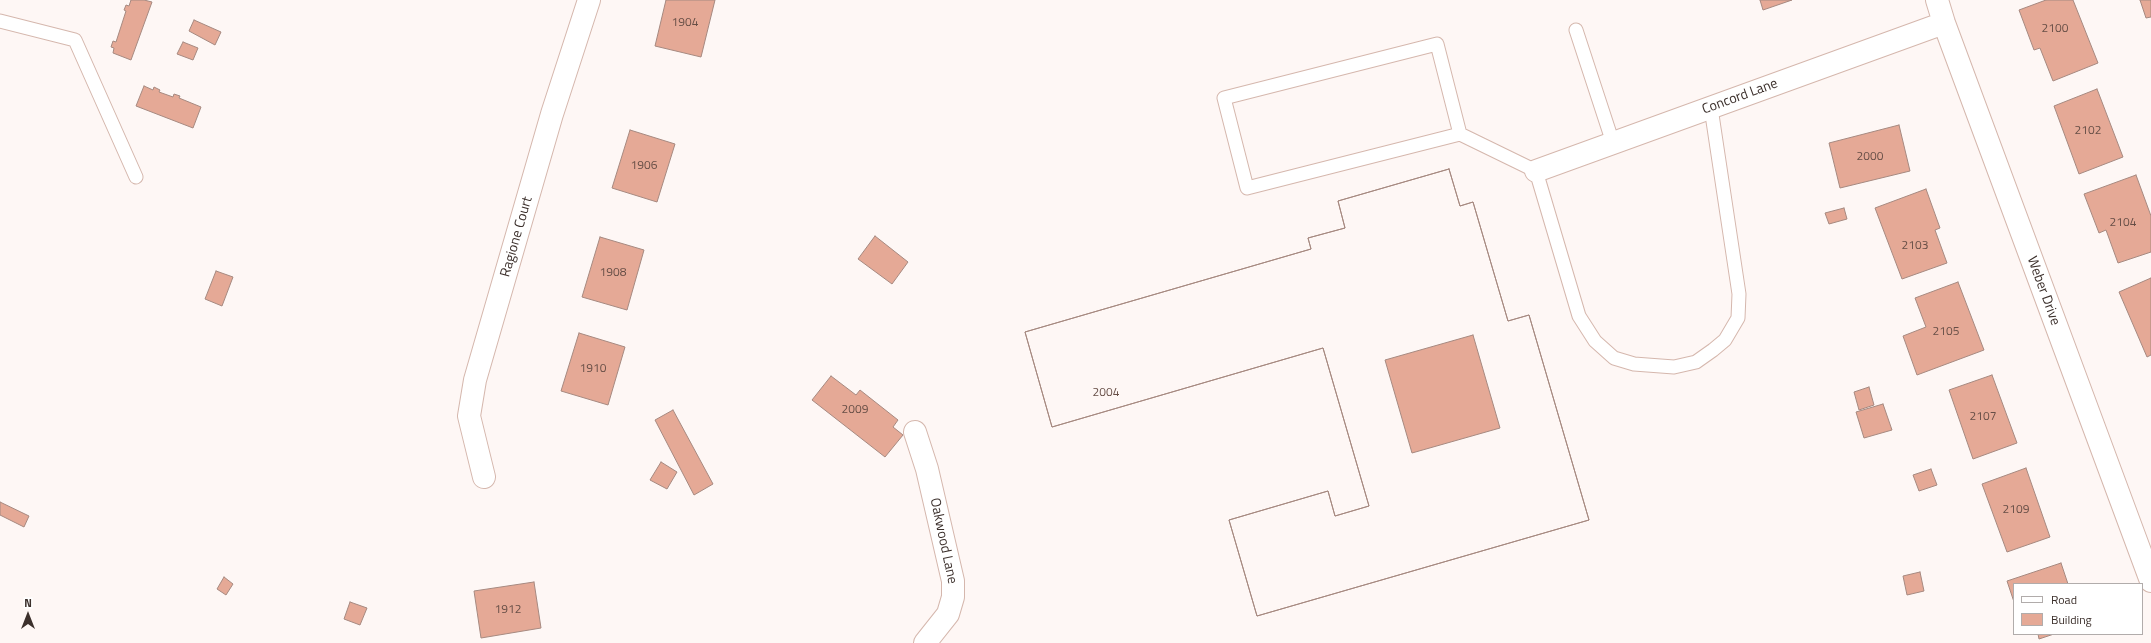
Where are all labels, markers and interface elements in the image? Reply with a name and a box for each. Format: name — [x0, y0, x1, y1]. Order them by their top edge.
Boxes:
house number: 1904 — [672, 16, 698, 30]
house number: 2100 — [2042, 22, 2068, 36]
street label: Concord Lane — [1700, 76, 1780, 118]
house number: 2102 — [2075, 124, 2101, 138]
house number: 2000 — [1857, 150, 1883, 164]
house number: 1906 — [631, 159, 657, 173]
street label: Ragione Court — [497, 195, 537, 279]
house number: 2104 — [2110, 216, 2136, 230]
house number: 2103 — [1902, 239, 1928, 253]
street label: Weber Drive — [2023, 254, 2063, 328]
house number: 1908 — [600, 266, 626, 280]
house number: 2105 — [1933, 325, 1959, 339]
house number: 1910 — [580, 362, 606, 376]
house number: 2004 — [1093, 386, 1119, 400]
house number: 2009 — [842, 403, 868, 417]
house number: 2107 — [1970, 410, 1996, 424]
street label: Oakwood Lane — [926, 497, 960, 585]
house number: 2109 — [2003, 503, 2029, 517]
legend — [2013, 583, 2143, 635]
text: Road — [2051, 590, 2077, 609]
north arrow — [8, 595, 48, 635]
text: N — [24, 595, 32, 611]
house number: 1912 — [495, 603, 521, 617]
text: Building — [2051, 610, 2092, 629]

